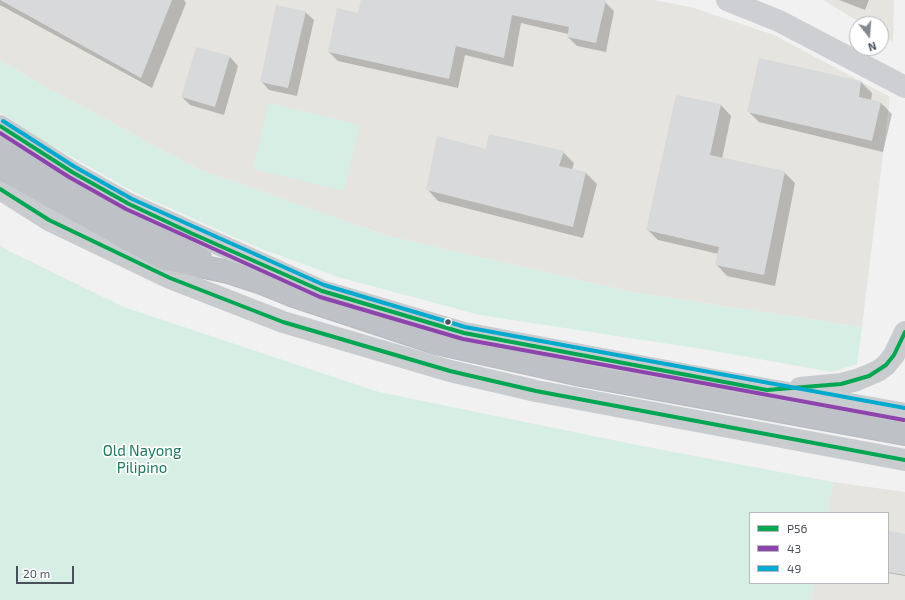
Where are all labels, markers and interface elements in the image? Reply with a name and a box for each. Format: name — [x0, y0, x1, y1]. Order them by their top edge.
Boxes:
north arrow — [849, 16, 889, 56]
text: N — [867, 40, 878, 54]
unlabelled marker — [443, 317, 453, 327]
park label: Old Nayong Pilipino — [103, 442, 181, 477]
legend — [749, 512, 889, 584]
text: P56 — [787, 521, 807, 535]
text: 43 — [787, 541, 801, 555]
scale bar — [18, 558, 76, 584]
text: 49 — [787, 561, 801, 575]
text: 20 m — [23, 566, 50, 580]

